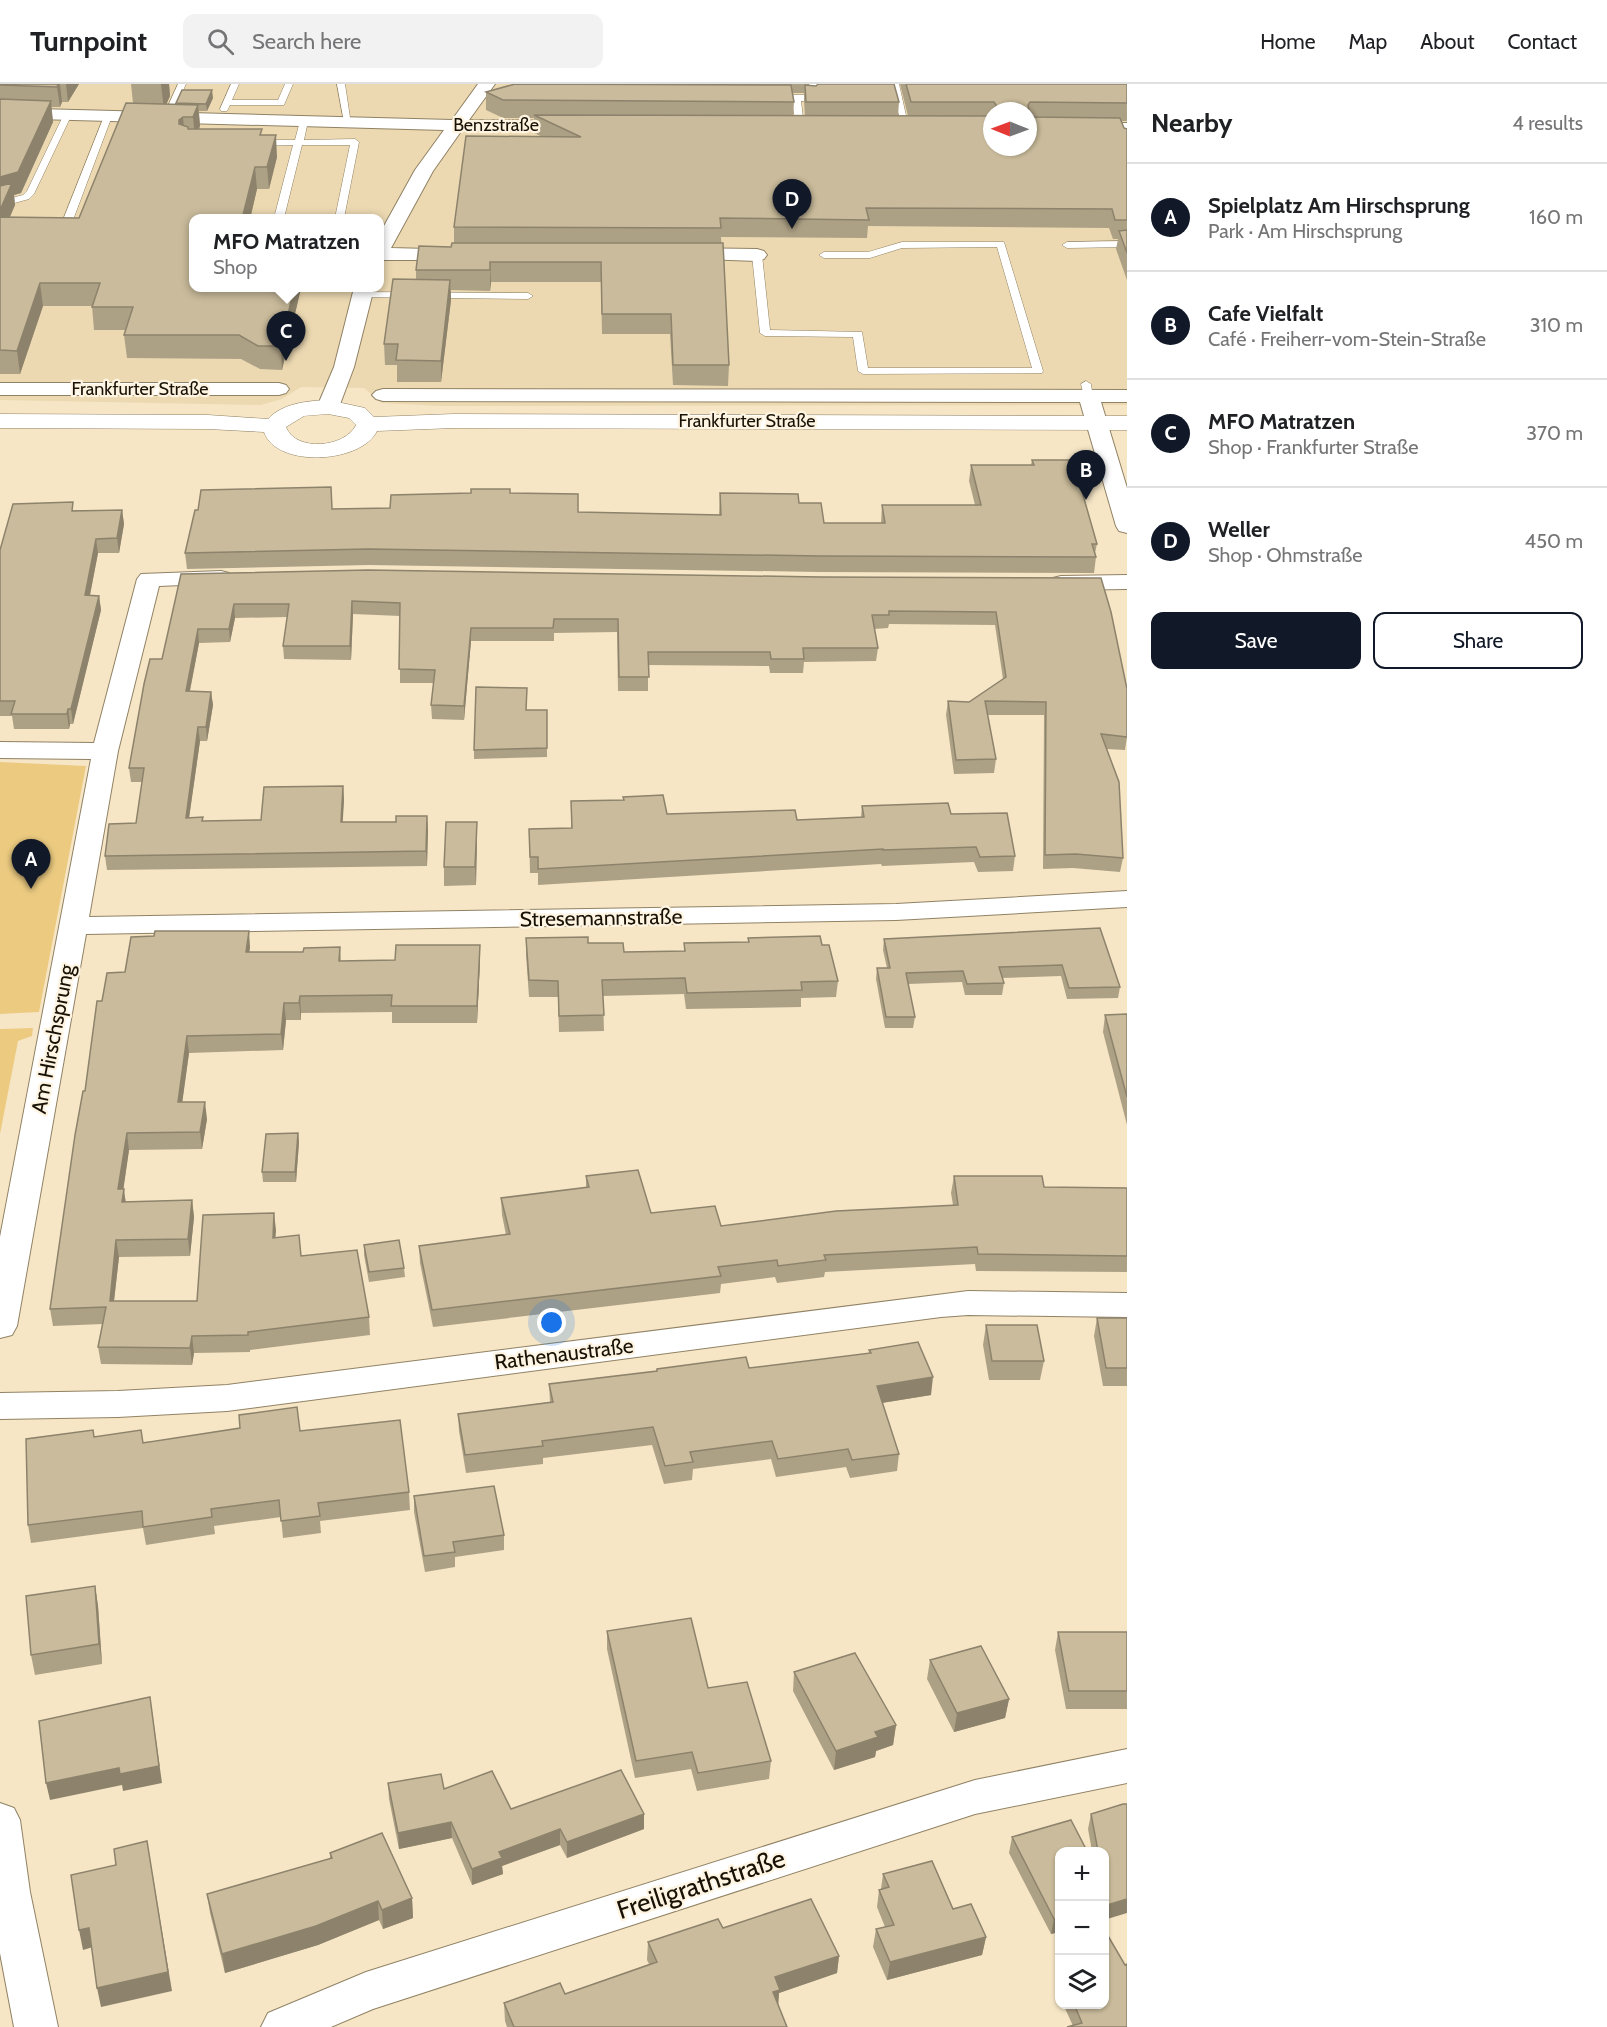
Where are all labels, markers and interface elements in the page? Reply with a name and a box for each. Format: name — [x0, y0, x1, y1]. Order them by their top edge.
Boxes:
search box — [183, 14, 603, 68]
text: Turnpoint — [30, 24, 147, 58]
icon: search — [204, 25, 237, 58]
text: Search here — [252, 28, 361, 55]
text: Home — [1260, 29, 1316, 54]
text: Map — [1349, 29, 1387, 54]
text: About — [1420, 29, 1474, 54]
text: Contact — [1507, 29, 1577, 54]
north arrow — [983, 102, 1037, 156]
text: Nearby — [1151, 107, 1232, 139]
text: 4 results — [1512, 111, 1583, 135]
street label: Benzstraße — [453, 114, 539, 136]
pin: D — [772, 180, 812, 229]
text: Spielplatz Am Hirschsprung — [1208, 192, 1470, 219]
text: A — [1164, 205, 1177, 229]
text: 160 m — [1529, 205, 1583, 229]
popup — [189, 214, 384, 292]
text: Park · Am Hirschsprung — [1208, 219, 1402, 243]
text: MFO Matratzen — [213, 228, 360, 255]
text: Shop — [213, 255, 258, 279]
text: Cafe Vielfalt — [1208, 300, 1323, 327]
pin: C — [266, 312, 306, 361]
text: B — [1164, 313, 1177, 337]
text: 310 m — [1530, 313, 1583, 337]
text: Café · Freiherr-vom-Stein-Straße — [1208, 327, 1486, 351]
street label: Frankfurter Straße — [72, 378, 208, 400]
text: MFO Matratzen — [1208, 408, 1355, 435]
street label: Frankfurter Straße — [679, 410, 815, 432]
text: C — [1164, 421, 1177, 445]
text: 370 m — [1526, 421, 1583, 445]
text: Shop · Frankfurter Straße — [1208, 435, 1419, 459]
pin: B — [1066, 450, 1106, 500]
text: Weller — [1208, 516, 1270, 543]
text: D — [1163, 529, 1178, 553]
text: 450 m — [1525, 529, 1583, 553]
text: Shop · Ohmstraße — [1208, 543, 1362, 567]
button: Save — [1151, 612, 1361, 669]
button: Share — [1373, 612, 1583, 669]
pin: A — [12, 840, 51, 889]
street label: Stresemannstraße — [519, 904, 683, 931]
street label: Am Hirschsprung — [26, 962, 79, 1116]
your location — [537, 1308, 566, 1337]
street label: Rathenaustraße — [493, 1333, 635, 1374]
street label: Freiligrathstraße — [613, 1842, 789, 1926]
map controls — [1055, 1847, 1109, 2009]
button: + — [1055, 1847, 1109, 1901]
button: − — [1055, 1901, 1109, 1955]
button: layers — [1055, 1955, 1109, 2009]

